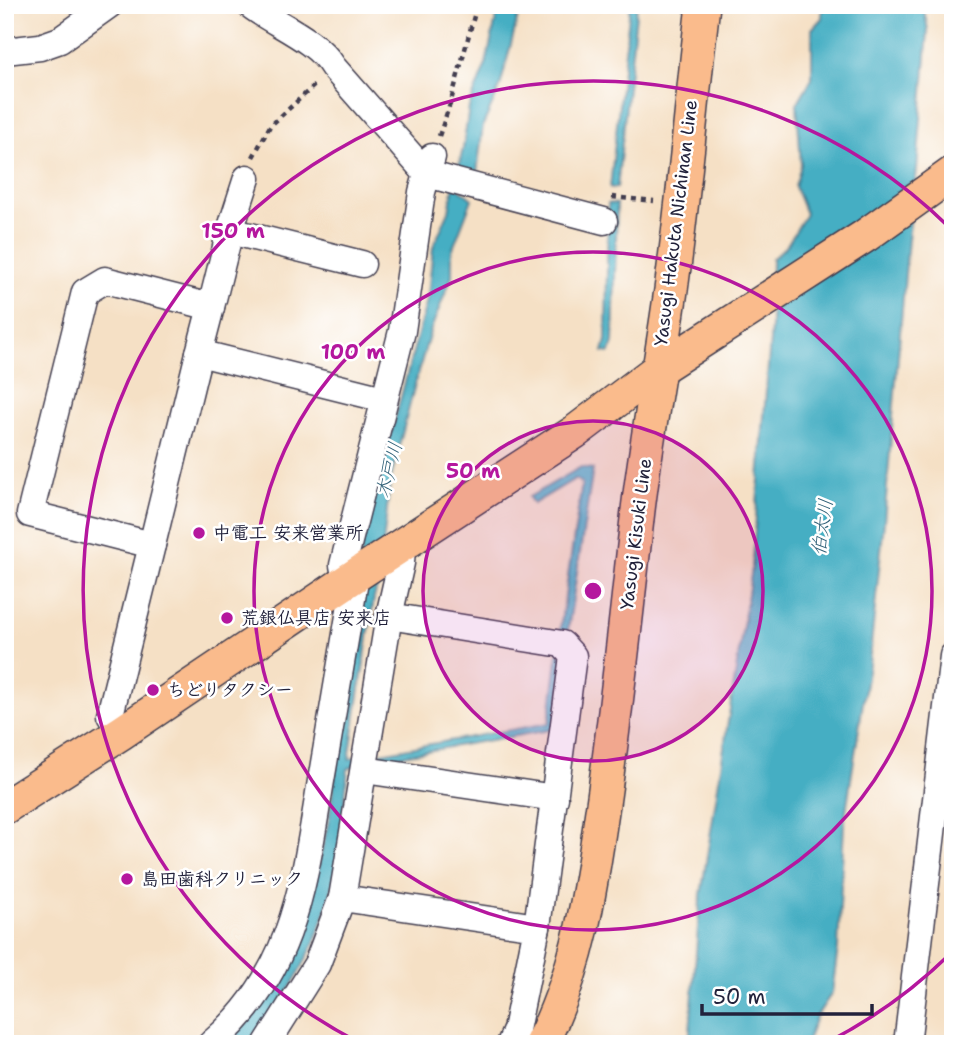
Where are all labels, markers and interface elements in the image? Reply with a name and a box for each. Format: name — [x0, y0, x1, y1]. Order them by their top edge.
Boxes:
street label: Yasugi Hakuta Nichinan Line — [649, 99, 703, 347]
text: 150 m — [201, 217, 265, 245]
text: 100 m — [321, 338, 385, 366]
water label: 木戸川 — [370, 439, 408, 501]
text: 50 m — [446, 457, 500, 485]
street label: Yasugi Kisuki Line — [615, 457, 657, 611]
water label: 伯太川 — [806, 497, 838, 557]
place label: 中電工 安来営業所 — [213, 521, 363, 545]
marker: 中電工 安来営業所 — [191, 525, 207, 541]
centre of rings — [581, 579, 605, 603]
place label: 荒銀仏具店 安来店 — [241, 606, 391, 630]
marker: 荒銀仏具店 安来店 — [219, 610, 235, 626]
place label: ちどりタクシー — [167, 678, 293, 702]
marker: ちどりタクシー — [145, 682, 161, 698]
place label: 島田歯科クリニック — [141, 867, 303, 891]
marker: 島田歯科クリニック — [119, 871, 135, 887]
scale bar — [702, 972, 872, 1016]
text: 50 m — [713, 983, 766, 1011]

